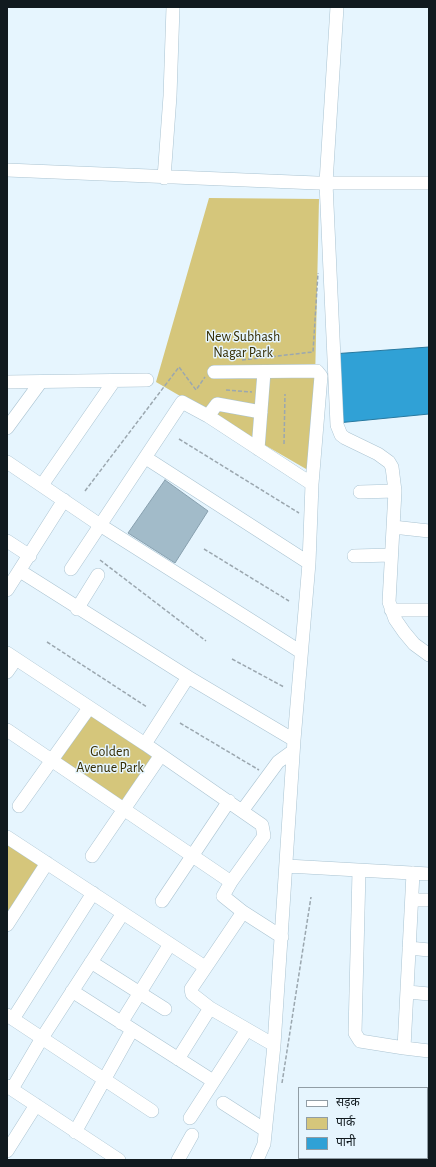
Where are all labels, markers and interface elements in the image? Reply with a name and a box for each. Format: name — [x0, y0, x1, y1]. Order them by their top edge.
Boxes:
park label: New Subhash Nagar Park — [206, 329, 280, 362]
park label: Golden Avenue Park — [76, 744, 144, 776]
legend — [298, 1087, 428, 1159]
text: सड़क — [336, 1096, 360, 1108]
text: पार्क — [336, 1116, 355, 1128]
text: पानी — [336, 1136, 356, 1148]

